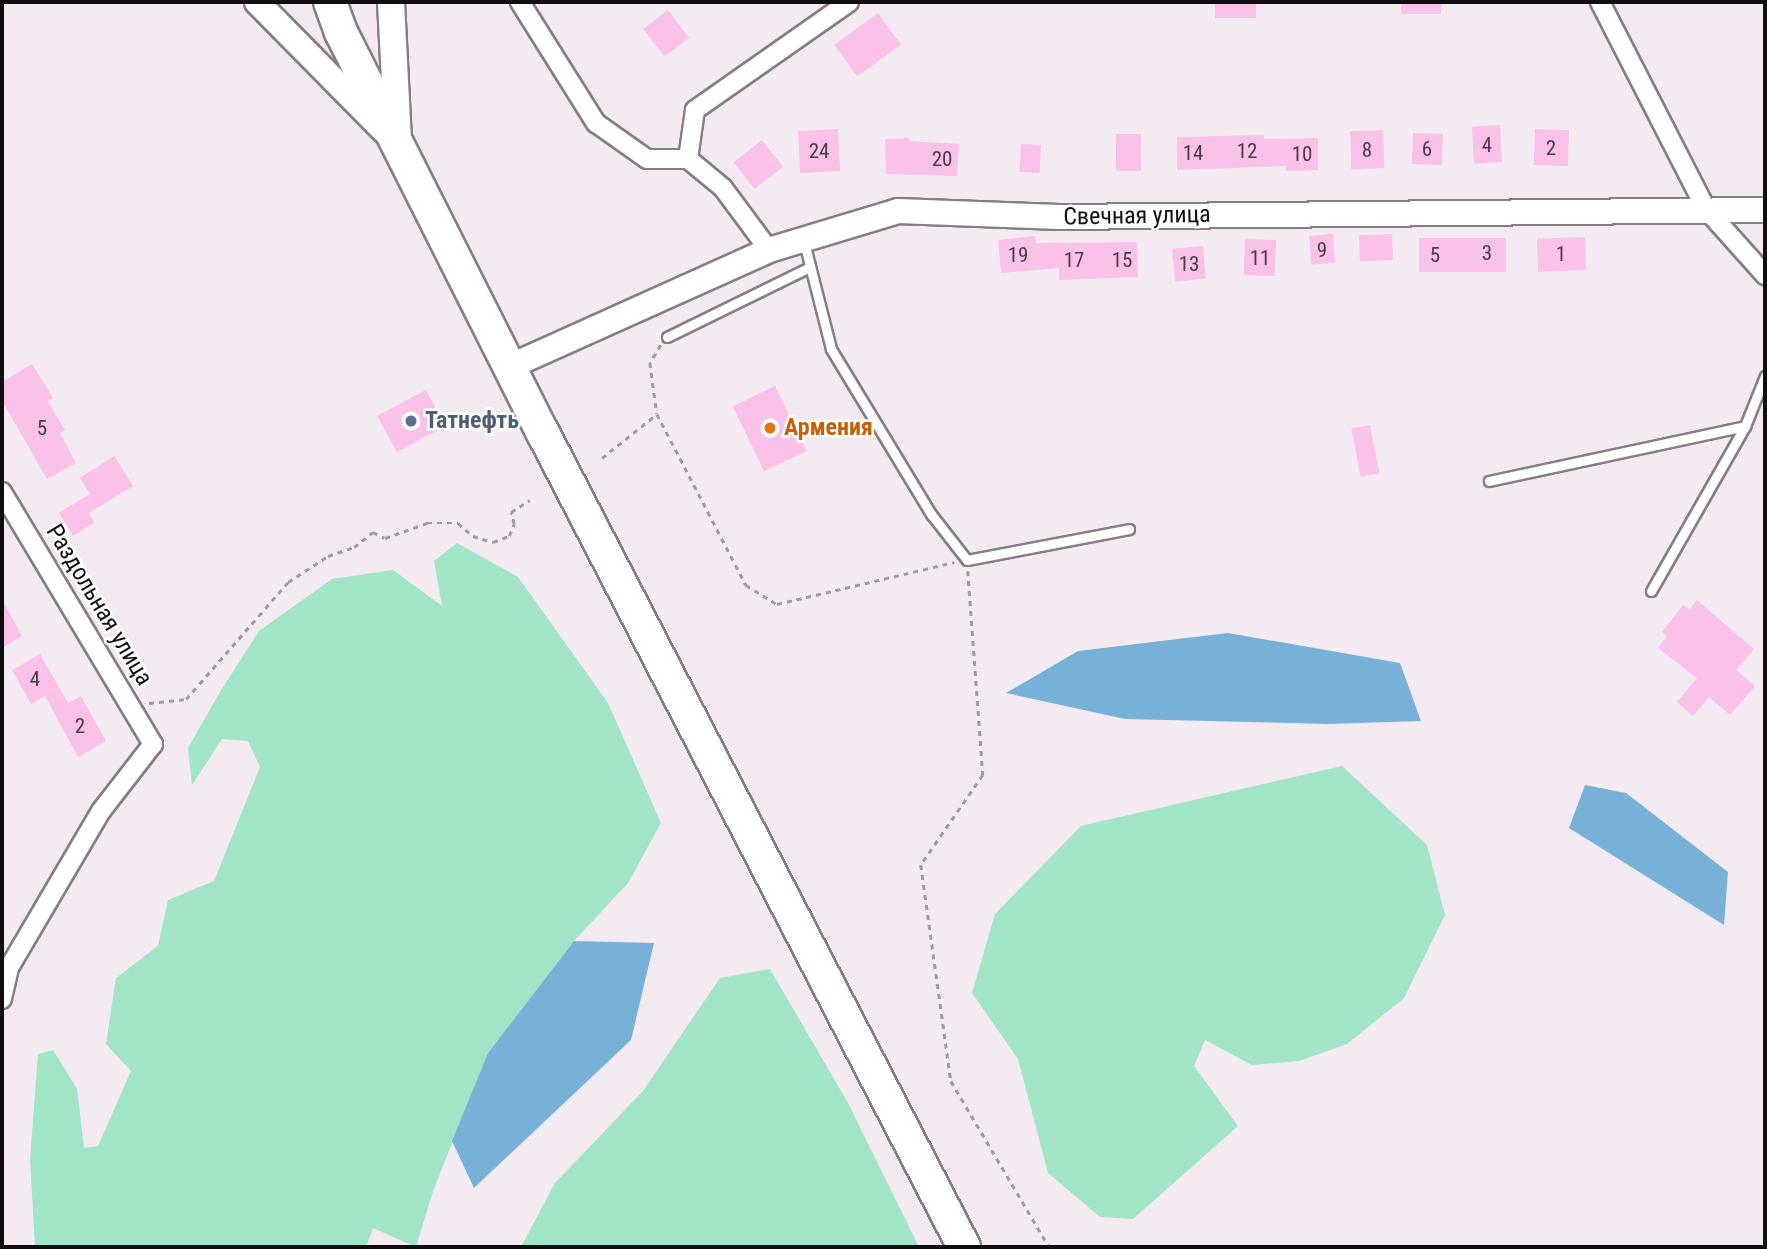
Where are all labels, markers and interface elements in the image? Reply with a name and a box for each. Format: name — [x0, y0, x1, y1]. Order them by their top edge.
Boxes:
house number: 4 — [1482, 132, 1492, 158]
house number: 2 — [1546, 135, 1556, 161]
house number: 6 — [1422, 136, 1432, 162]
house number: 8 — [1362, 137, 1372, 163]
house number: 24 — [809, 138, 829, 164]
house number: 12 — [1237, 138, 1257, 164]
house number: 14 — [1183, 140, 1203, 166]
house number: 10 — [1292, 141, 1312, 167]
house number: 20 — [932, 146, 952, 172]
street label: Свечная улица — [1063, 200, 1211, 232]
house number: 9 — [1317, 237, 1327, 263]
house number: 3 — [1482, 240, 1492, 266]
house number: 1 — [1556, 241, 1566, 267]
house number: 19 — [1008, 242, 1028, 268]
house number: 5 — [1430, 242, 1440, 268]
house number: 11 — [1250, 245, 1270, 271]
house number: 17 — [1064, 247, 1084, 273]
house number: 15 — [1112, 247, 1132, 273]
house number: 13 — [1179, 251, 1199, 277]
place label: Татнефть — [425, 407, 519, 435]
marker: Татнефть — [403, 413, 419, 429]
place label: Армения — [784, 414, 873, 442]
house number: 5 — [37, 415, 47, 441]
marker: Армения — [762, 420, 778, 436]
street label: Раздольная улица — [40, 519, 158, 691]
house number: 4 — [30, 666, 40, 692]
house number: 2 — [75, 713, 85, 739]

